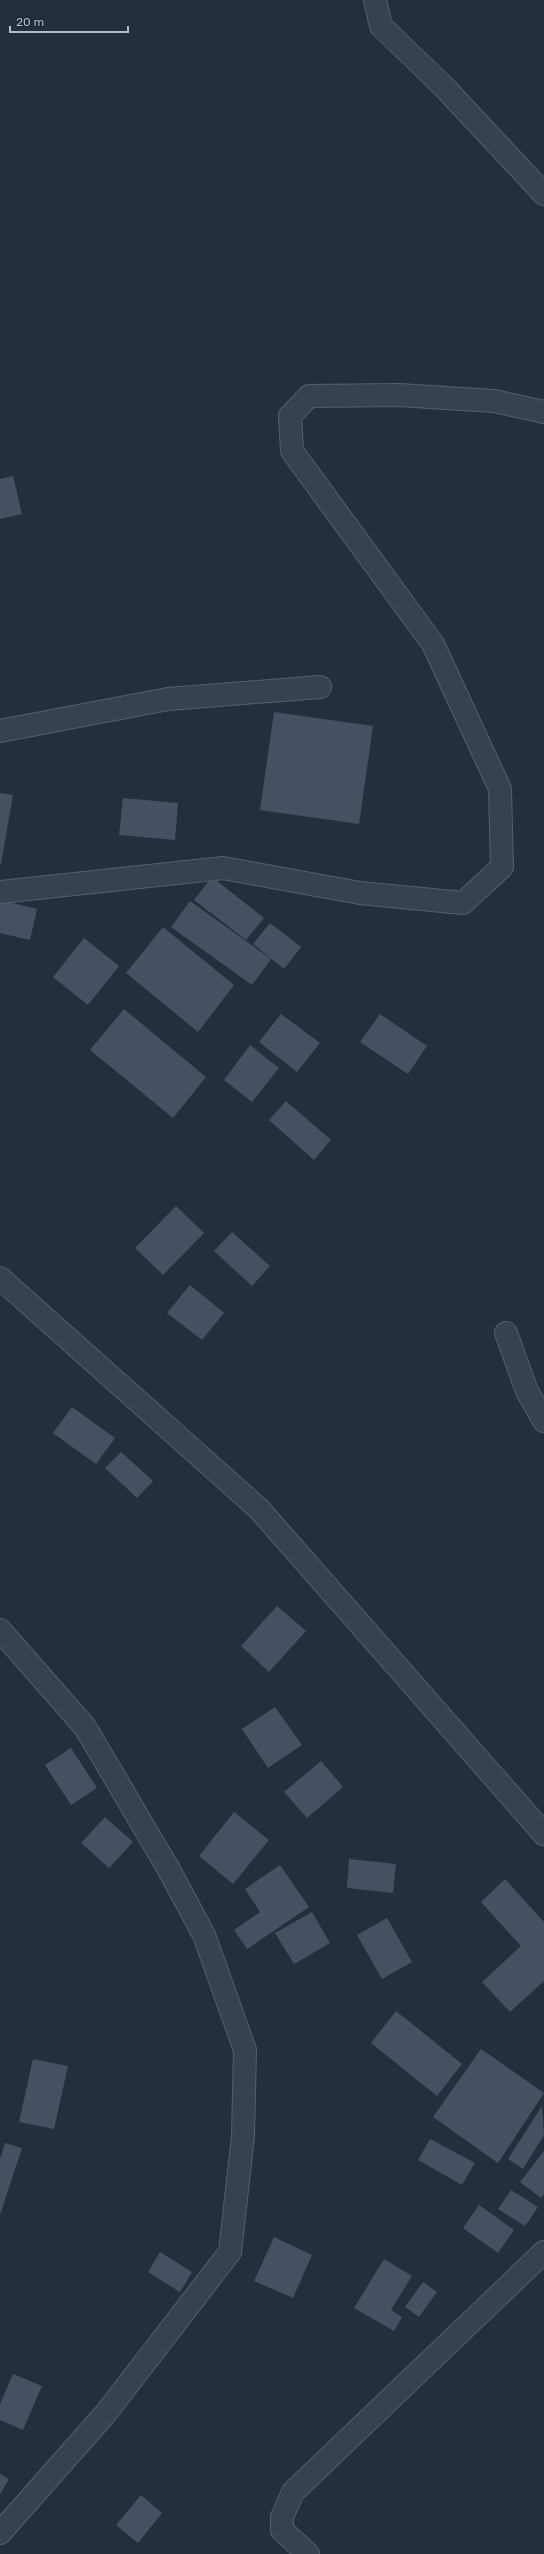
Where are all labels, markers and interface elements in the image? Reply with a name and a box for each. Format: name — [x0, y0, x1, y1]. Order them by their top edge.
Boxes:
scale bar — [10, 8, 128, 34]
text: 20 m — [16, 15, 44, 29]

